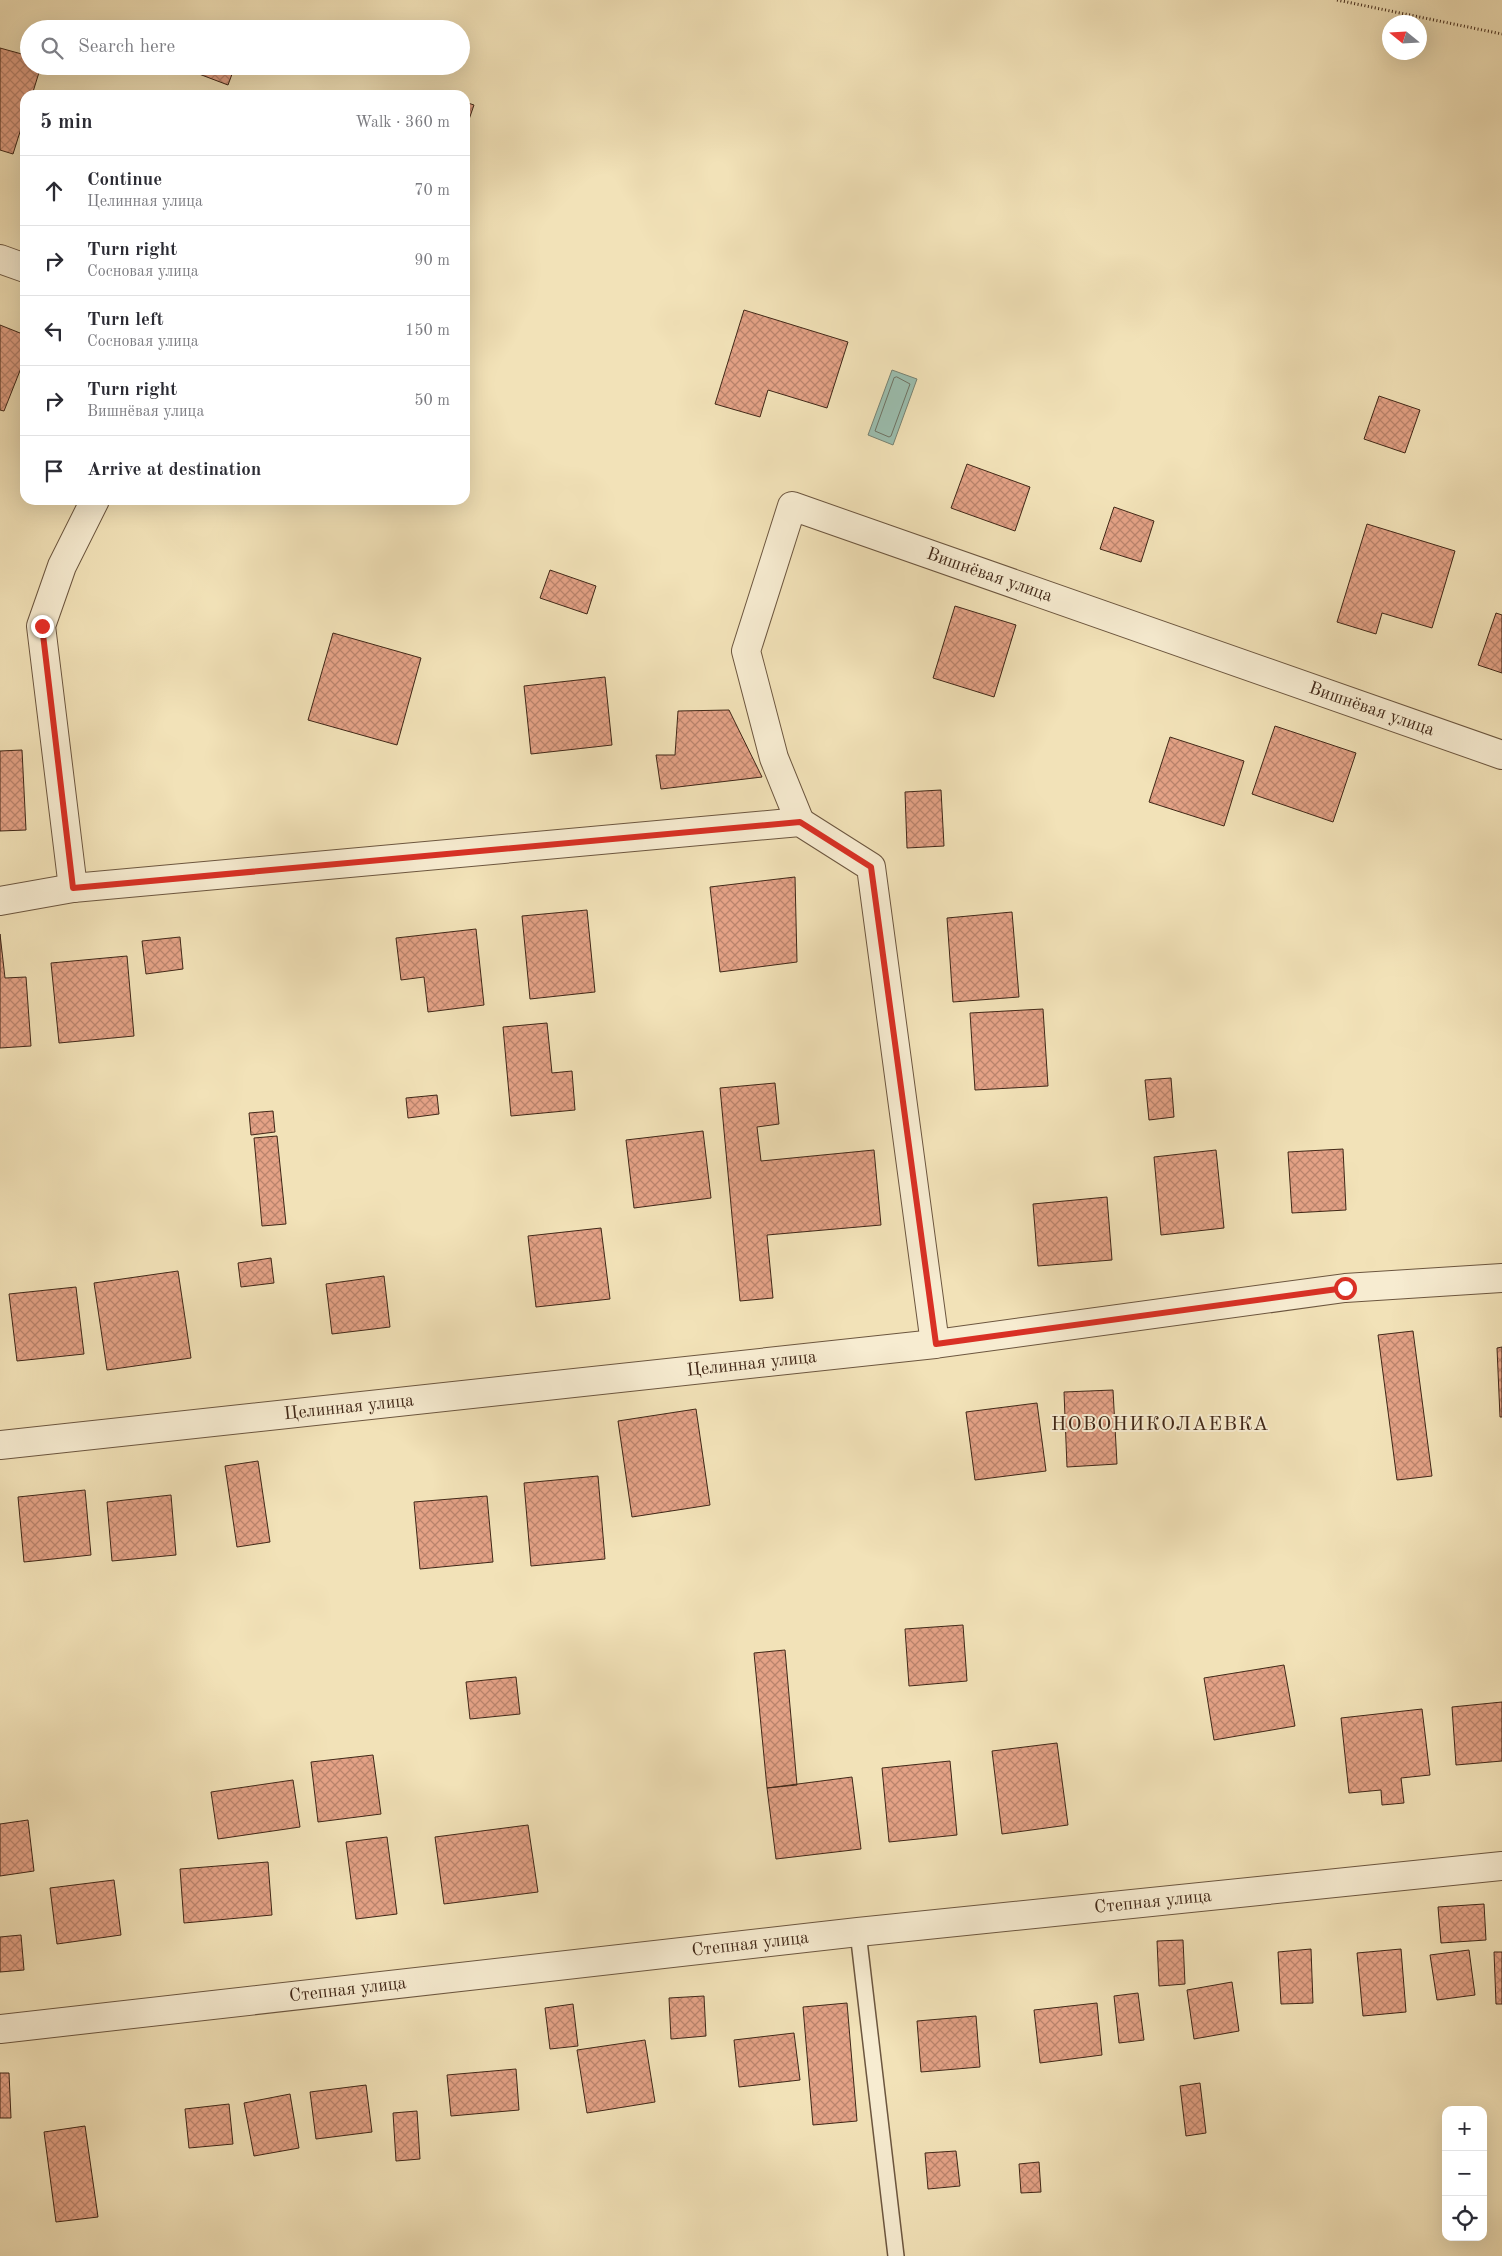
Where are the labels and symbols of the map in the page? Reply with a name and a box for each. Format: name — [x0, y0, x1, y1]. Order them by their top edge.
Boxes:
north arrow — [1382, 15, 1427, 60]
street label: Вишнёвая улица — [924, 545, 1055, 606]
route end — [31, 615, 54, 638]
street label: Вишнёвая улица — [1306, 679, 1437, 740]
route start — [1334, 1277, 1357, 1300]
street label: Целинная улица — [686, 1348, 818, 1380]
street label: Целинная улица — [283, 1391, 415, 1423]
district label: НОВОНИКОЛАЕВКА — [1051, 1415, 1269, 1435]
street label: Степная улица — [1093, 1887, 1213, 1917]
street label: Степная улица — [691, 1929, 810, 1960]
street label: Степная улица — [288, 1974, 408, 2005]

